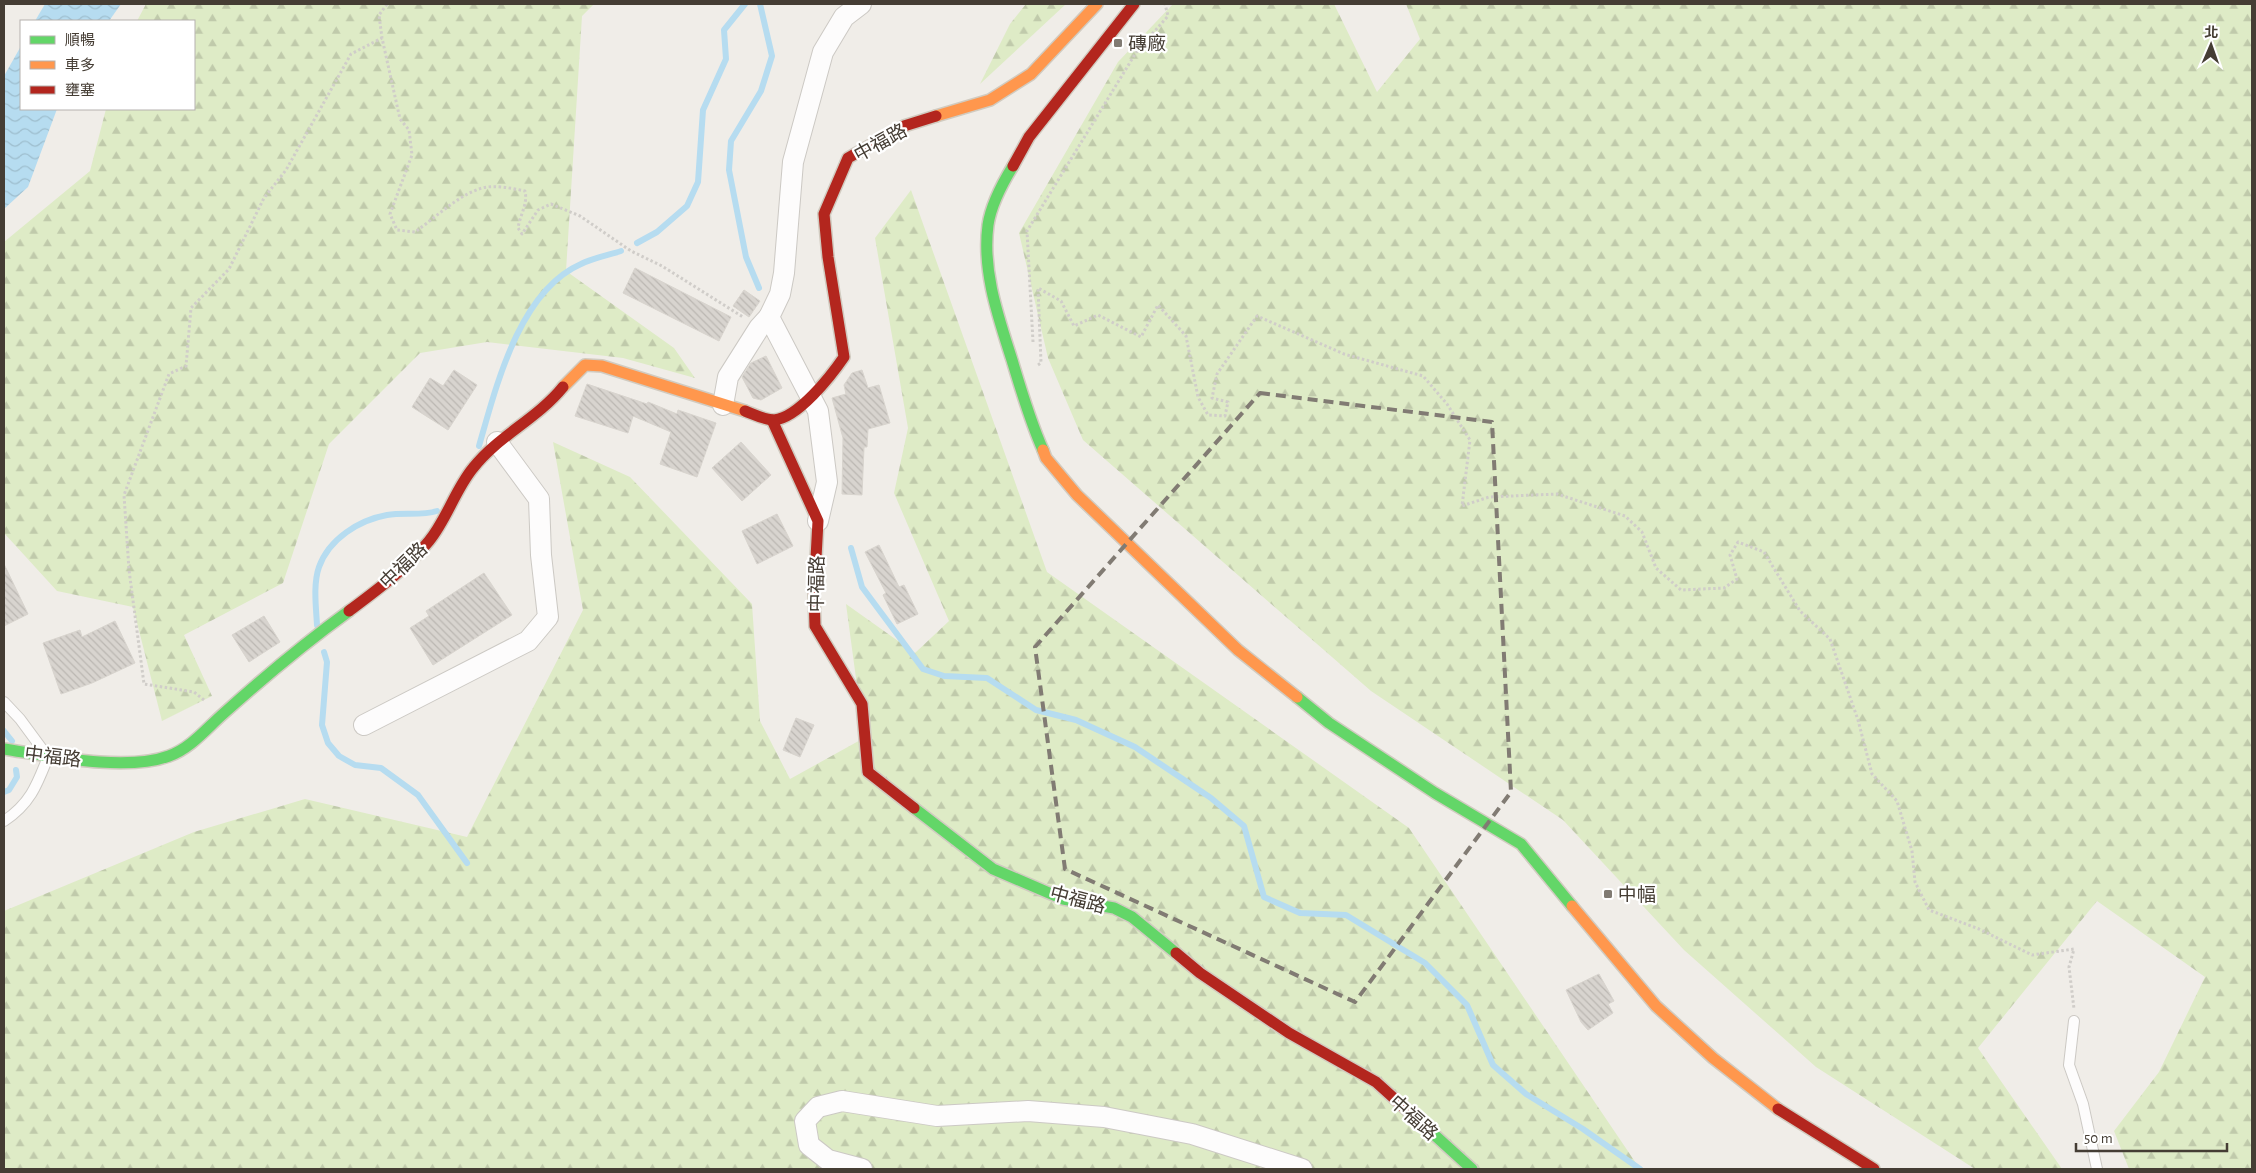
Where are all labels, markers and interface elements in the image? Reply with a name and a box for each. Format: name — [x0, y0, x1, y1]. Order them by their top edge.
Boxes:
legend — [20, 20, 195, 110]
north arrow — [2186, 20, 2236, 70]
text: 北 — [2204, 25, 2219, 40]
text: 順暢 — [65, 32, 95, 48]
place label: 磚廠 — [1128, 33, 1166, 54]
marker: 磚廠 — [1112, 37, 1124, 49]
text: 車多 — [65, 57, 95, 73]
text: 壅塞 — [65, 82, 95, 98]
street label: 中福路 — [851, 120, 910, 165]
street label: 中福路 — [376, 539, 431, 593]
street label: 中福路 — [807, 555, 827, 613]
street label: 中福路 — [23, 744, 82, 770]
street label: 中福路 — [1048, 883, 1108, 917]
place label: 中幅 — [1618, 885, 1656, 905]
marker: 中幅 — [1602, 888, 1614, 900]
street label: 中福路 — [1385, 1091, 1441, 1144]
scale bar — [2076, 1120, 2227, 1152]
text: 50 m — [2084, 1131, 2113, 1146]

